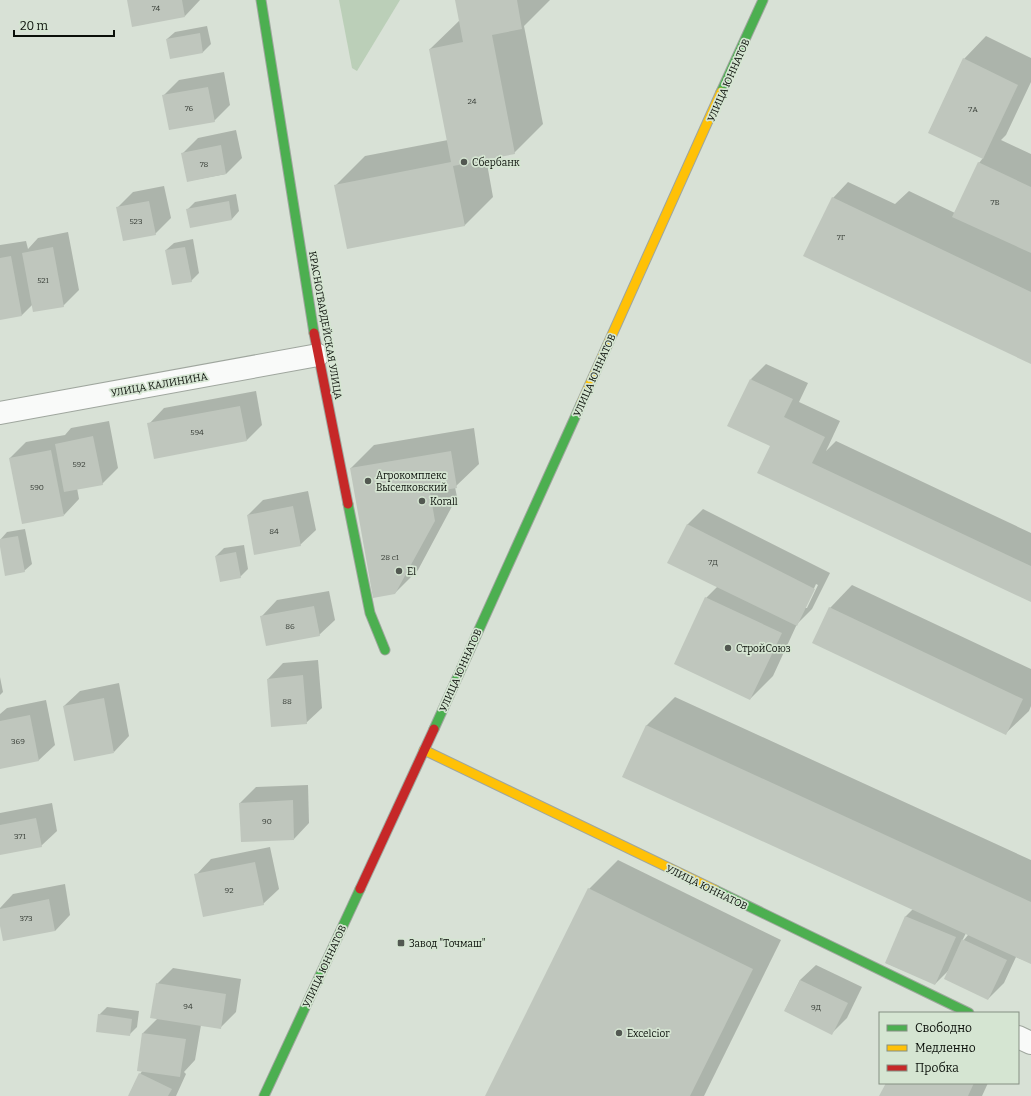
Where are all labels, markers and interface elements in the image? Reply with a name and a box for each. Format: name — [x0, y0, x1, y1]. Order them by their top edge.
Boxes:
house number: 74 — [152, 4, 161, 13]
scale bar — [14, 12, 114, 38]
text: 20 m — [20, 19, 49, 33]
street label: УЛИЦА ЮННАТОВ — [705, 37, 753, 124]
house number: 24 — [467, 97, 477, 106]
house number: 76 — [185, 104, 194, 113]
house number: 7А — [968, 105, 978, 114]
place label: Сбербанк — [472, 156, 520, 169]
marker: Сбербанк — [459, 157, 469, 167]
house number: 78 — [200, 160, 209, 169]
house number: 7В — [990, 198, 1000, 207]
house number: 523 — [129, 217, 143, 226]
house number: 7Г — [837, 233, 846, 242]
street label: КРАСНОГВАРДЕЙСКАЯ УЛИЦА — [306, 250, 345, 401]
house number: 521 — [37, 276, 50, 285]
street label: УЛИЦА ЮННАТОВ — [571, 332, 619, 419]
street label: УЛИЦА КАЛИНИНА — [110, 370, 209, 399]
house number: 594 — [190, 428, 204, 437]
house number: 592 — [72, 460, 86, 469]
place label: Агрокомплекс Выселковский — [376, 470, 448, 494]
marker: Агрокомплекс Выселковский — [363, 476, 373, 486]
house number: 590 — [30, 483, 44, 492]
marker: Korall — [417, 496, 427, 506]
place label: Korall — [430, 496, 458, 508]
house number: 84 — [269, 527, 279, 536]
house number: 28 с1 — [381, 553, 400, 562]
house number: 7Д — [708, 558, 718, 567]
marker: El — [394, 566, 404, 576]
place label: El — [407, 566, 416, 578]
house number: 86 — [285, 622, 295, 631]
street label: УЛИЦА ЮННАТОВ — [437, 627, 485, 714]
marker: СтройСоюз — [723, 643, 733, 653]
place label: СтройСоюз — [736, 643, 791, 655]
house number: 88 — [282, 697, 292, 706]
house number: 369 — [11, 737, 25, 746]
house number: 90 — [262, 817, 272, 826]
house number: 371 — [14, 832, 27, 841]
street label: УЛИЦА ЮННАТОВ — [664, 863, 749, 913]
house number: 92 — [224, 886, 234, 895]
house number: 373 — [20, 914, 33, 923]
street label: УЛИЦА ЮННАТОВ — [301, 923, 349, 1009]
marker: Завод "Точмаш" — [396, 938, 406, 948]
place label: Завод "Точмаш" — [409, 938, 486, 950]
house number: 94 — [183, 1002, 193, 1011]
house number: 9Д — [811, 1003, 822, 1012]
legend — [879, 1012, 1019, 1084]
text: Свободно — [915, 1021, 972, 1035]
marker: Excelcior — [614, 1028, 624, 1038]
place label: Excelcior — [627, 1028, 670, 1040]
text: Медленно — [915, 1041, 976, 1055]
text: Пробка — [915, 1061, 959, 1075]

